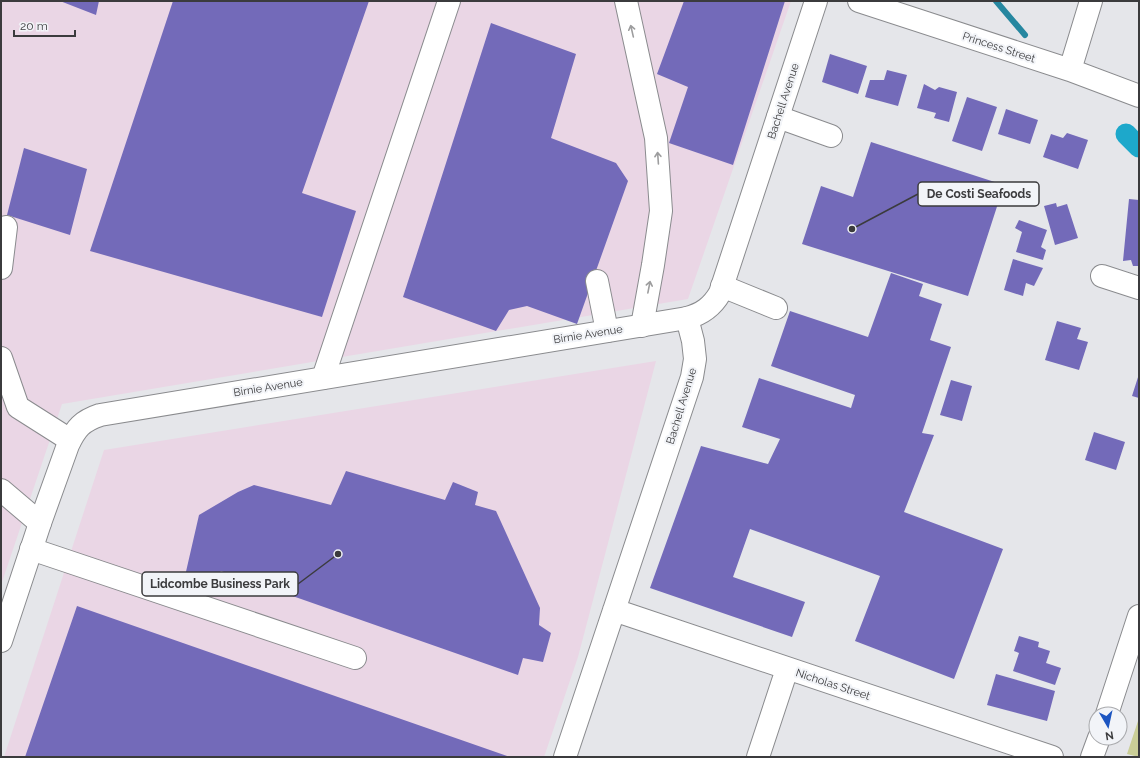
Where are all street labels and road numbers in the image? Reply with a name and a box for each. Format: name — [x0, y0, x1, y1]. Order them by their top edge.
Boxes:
street label: Princess Street — [961, 30, 1037, 65]
street label: Bachell Avenue — [765, 61, 802, 141]
street label: Birnie Avenue — [553, 323, 624, 346]
street label: Bachell Avenue — [664, 366, 699, 446]
street label: Birnie Avenue — [233, 376, 304, 399]
street label: Nicholas Street — [794, 666, 872, 703]

